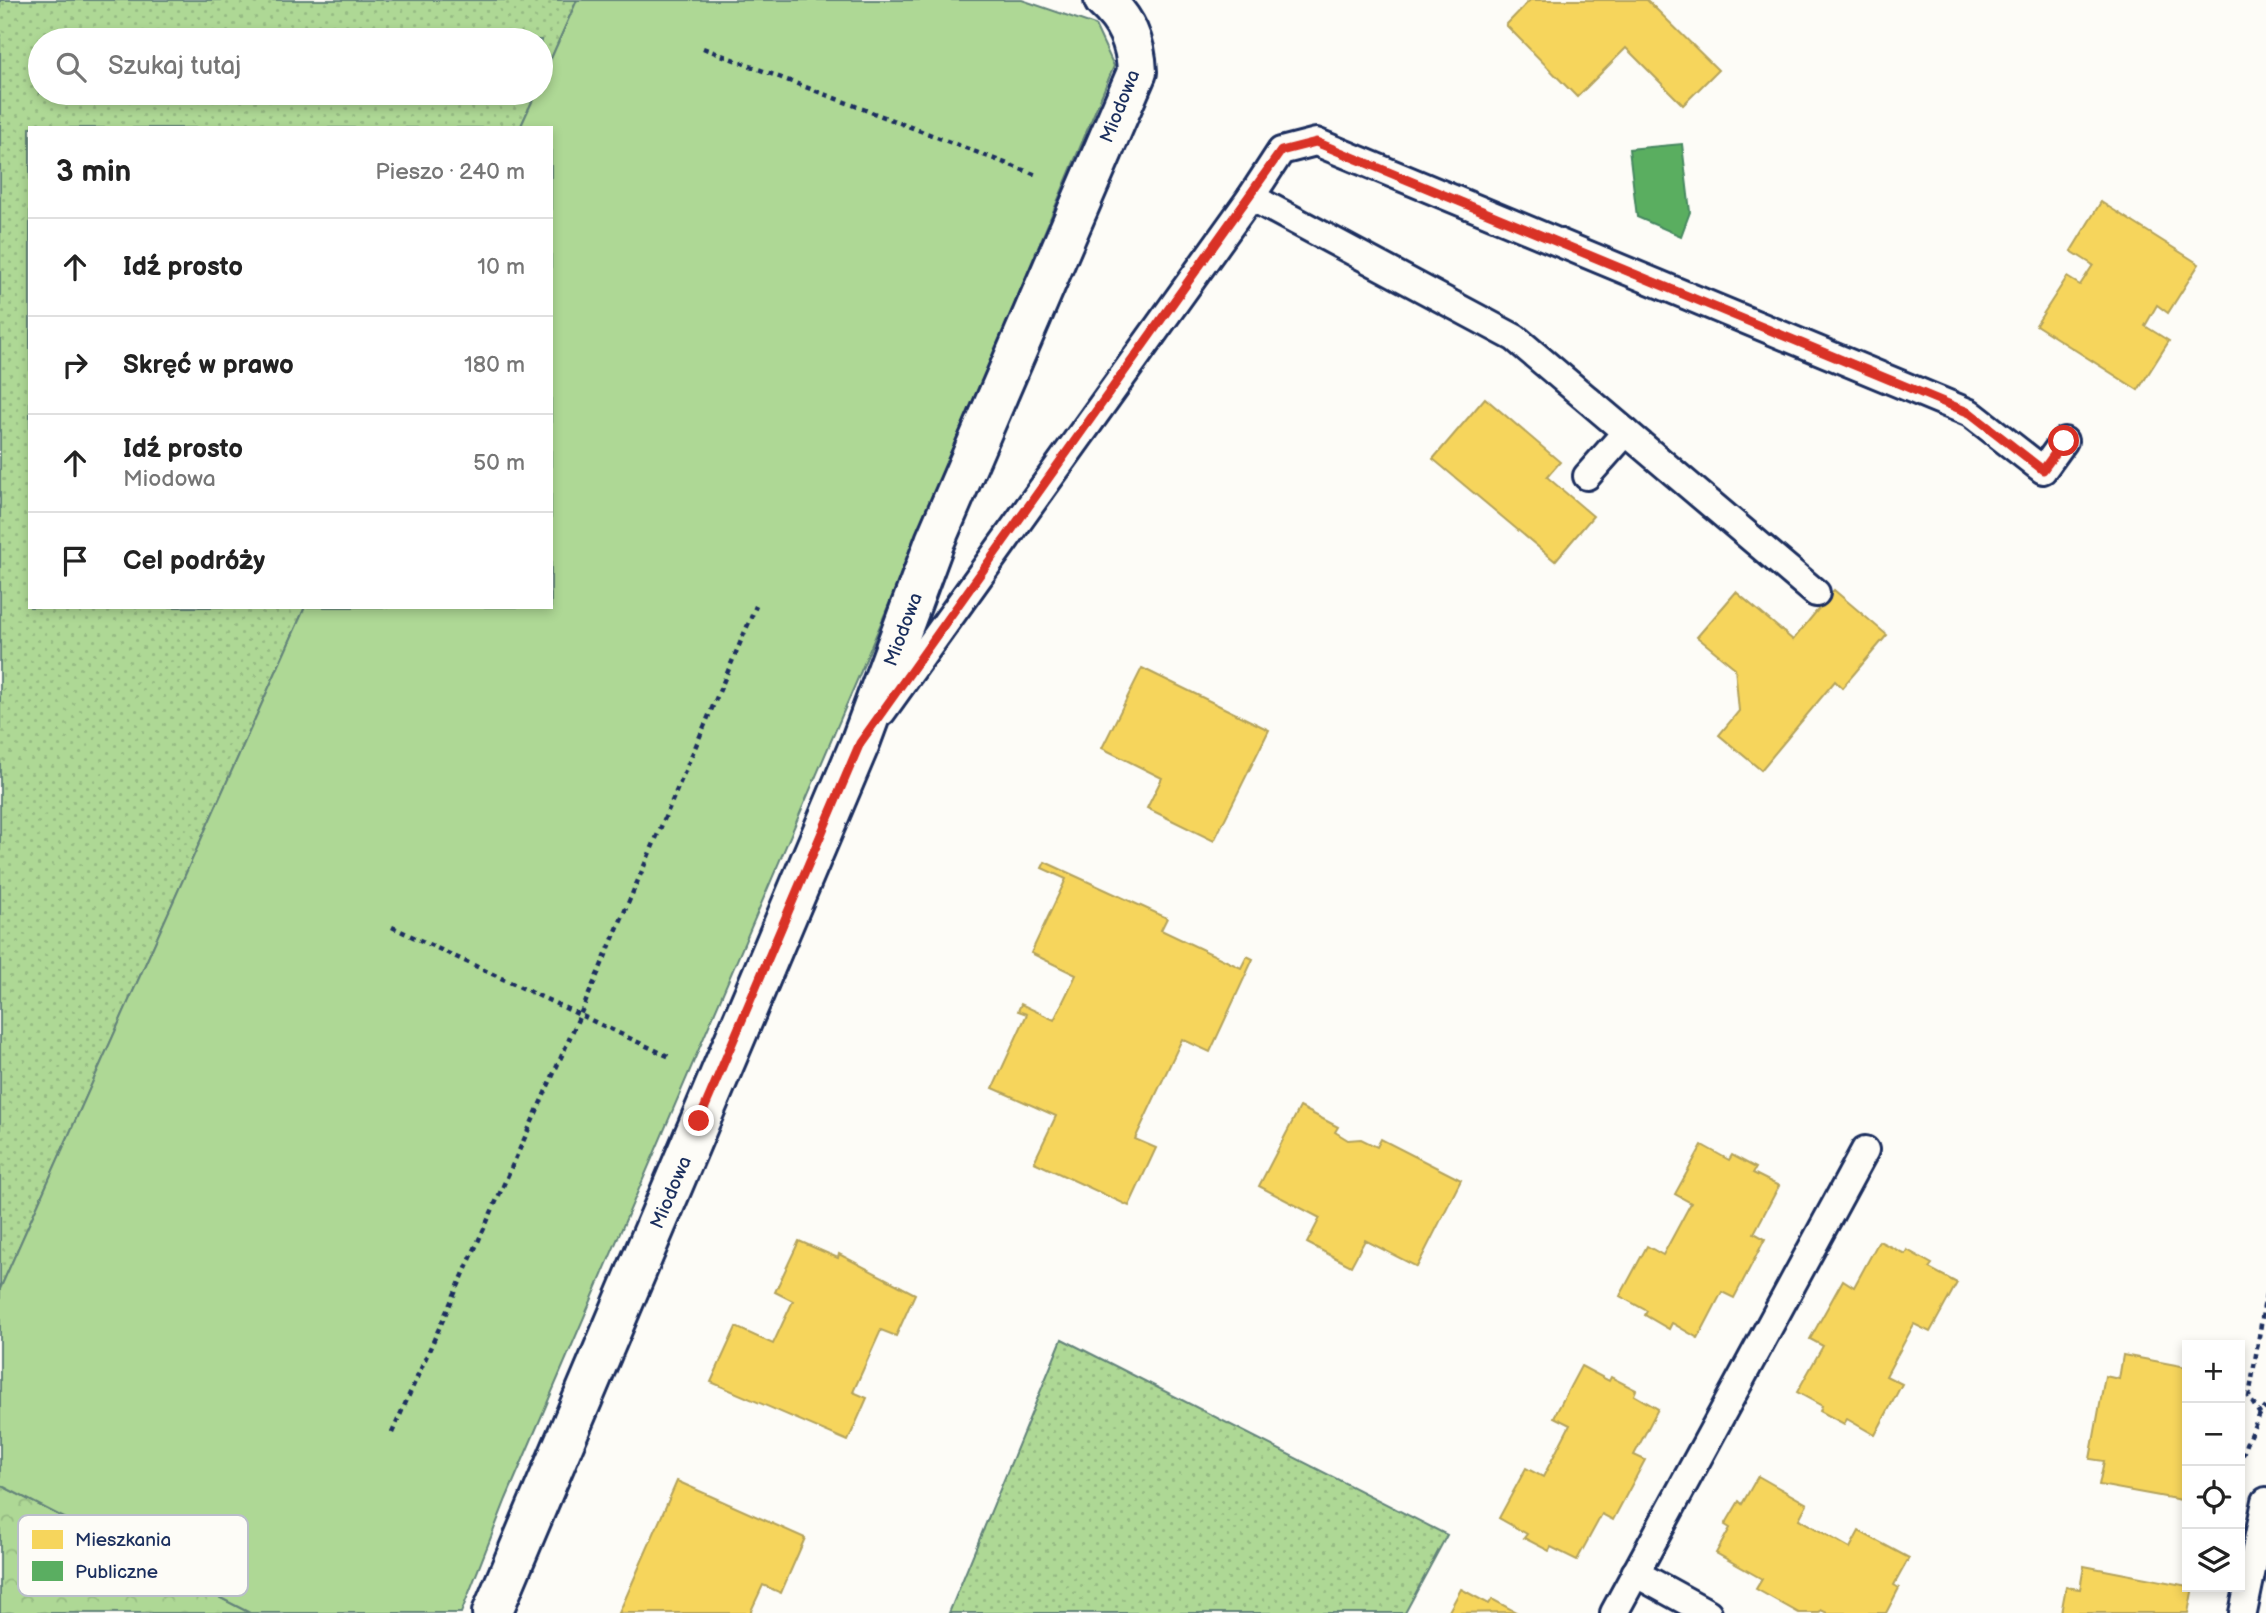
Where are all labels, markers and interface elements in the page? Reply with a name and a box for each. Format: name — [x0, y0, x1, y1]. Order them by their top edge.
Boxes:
search box — [28, 28, 553, 105]
icon: search — [52, 48, 90, 86]
text: Szukaj tutaj — [108, 51, 241, 82]
street label: Miodowa — [1095, 67, 1145, 146]
text: 3 min — [56, 154, 131, 190]
text: Pieszo · 240 m — [375, 158, 525, 186]
icon: ahead — [56, 248, 94, 286]
text: Idź prosto — [123, 252, 243, 283]
text: 10 m — [477, 253, 525, 281]
icon: right — [56, 346, 94, 384]
text: Skręć w prawo — [123, 350, 294, 381]
text: 180 m — [464, 351, 525, 379]
route start — [2048, 425, 2079, 456]
text: Idź prosto — [123, 434, 243, 465]
icon: ahead — [56, 444, 94, 482]
text: 50 m — [473, 449, 525, 477]
text: Miodowa — [123, 465, 216, 493]
icon: arrive — [56, 542, 94, 580]
text: Cel podróży — [123, 546, 265, 577]
street label: Miodowa — [880, 590, 928, 670]
route end — [683, 1105, 714, 1136]
street label: Miodowa — [646, 1153, 697, 1232]
map controls — [2182, 1340, 2245, 1592]
button: + — [2182, 1340, 2245, 1403]
button: − — [2182, 1403, 2245, 1466]
button: locate — [2182, 1466, 2245, 1529]
legend — [18, 1515, 248, 1596]
text: Mieszkania — [75, 1529, 171, 1552]
button: layers — [2182, 1529, 2245, 1592]
text: Publiczne — [75, 1561, 158, 1584]

